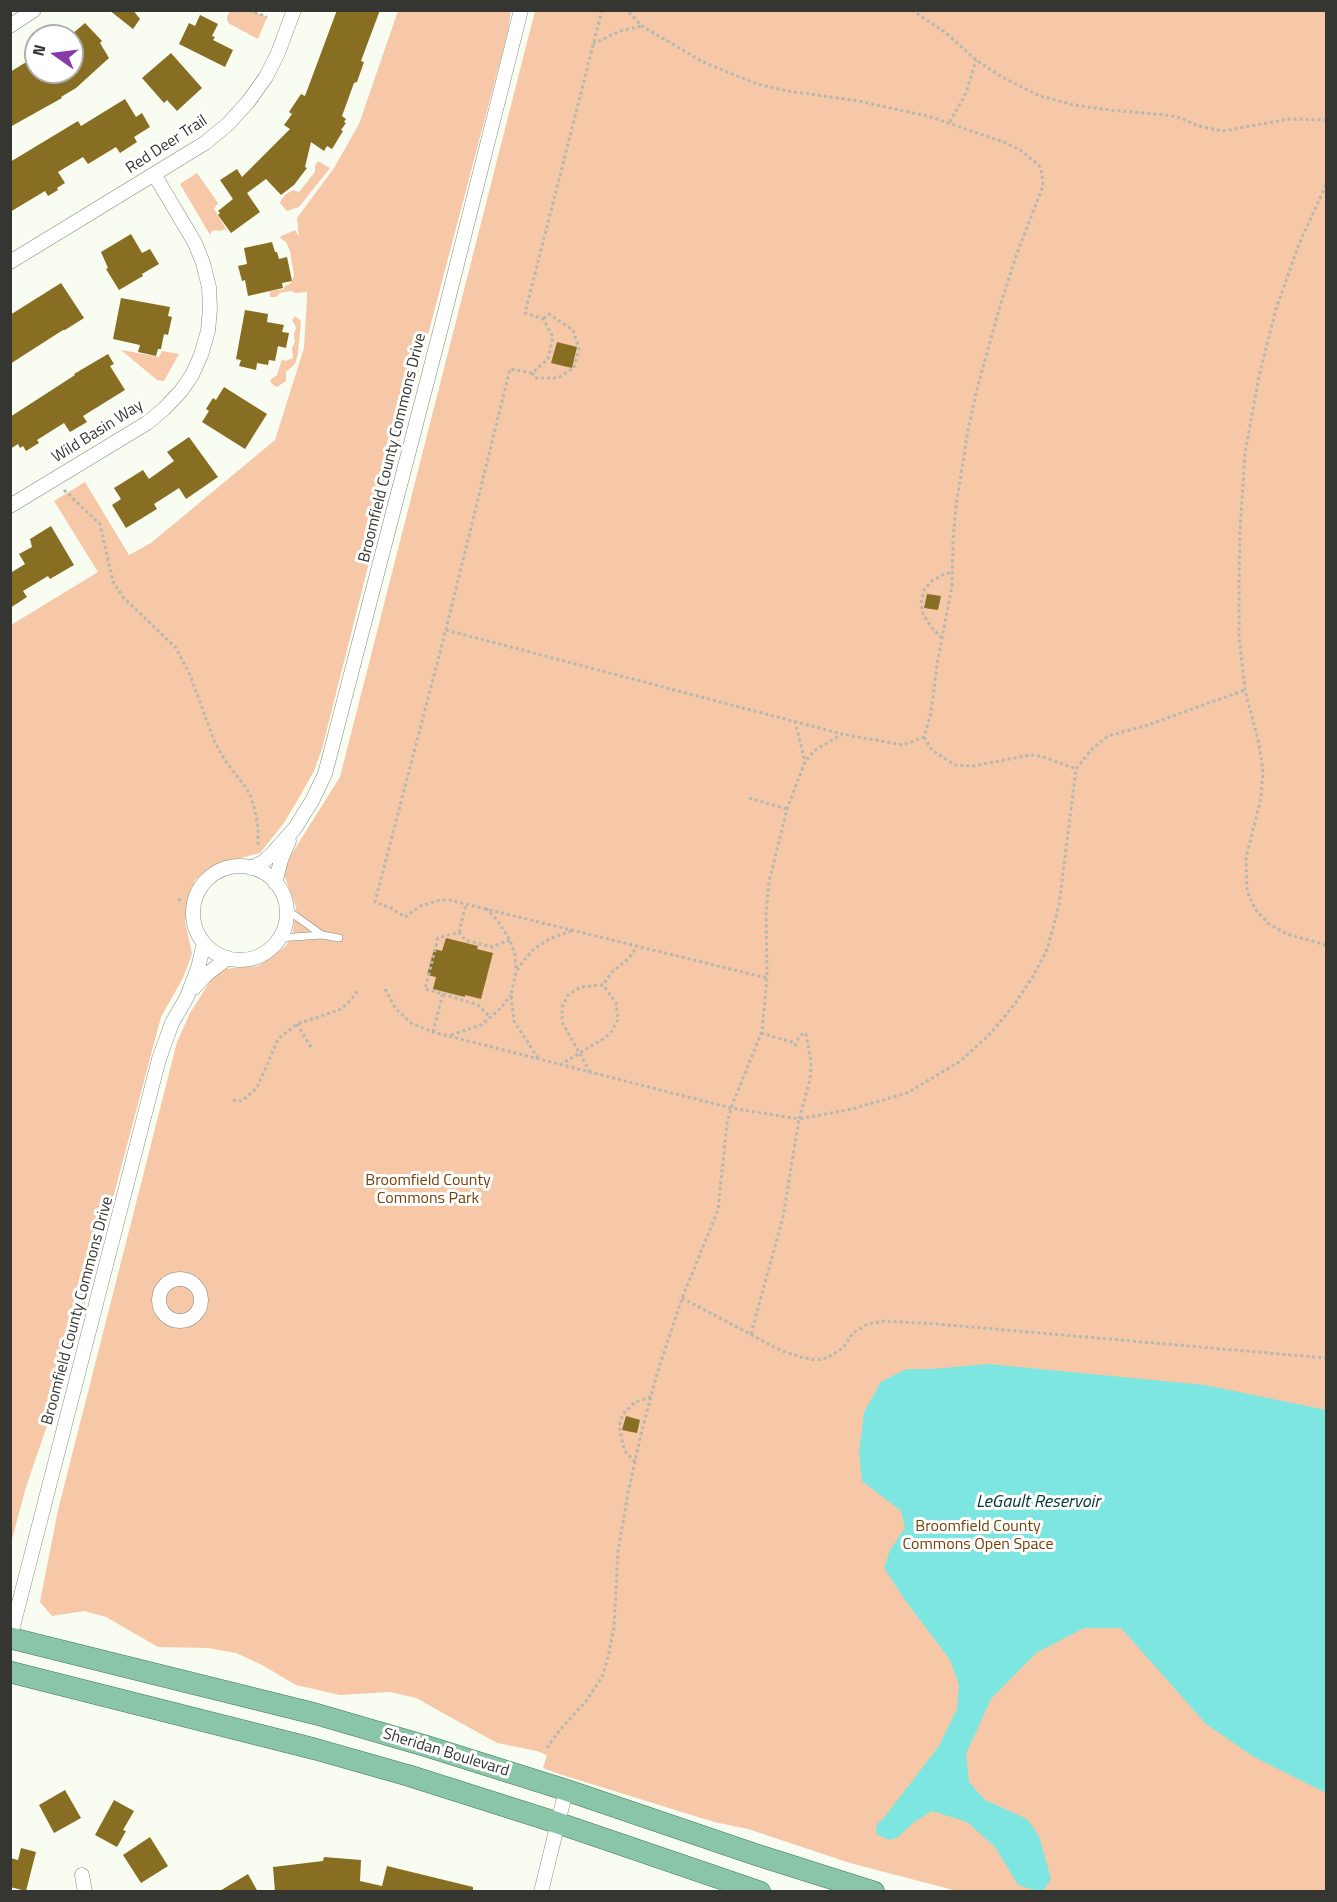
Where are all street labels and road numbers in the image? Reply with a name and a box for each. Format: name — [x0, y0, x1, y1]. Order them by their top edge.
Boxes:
street label: Red Deer Trail — [123, 112, 211, 178]
street label: Broomfield County Commons Drive — [355, 331, 431, 565]
street label: Wild Basin Way — [49, 396, 147, 468]
street label: Broomfield County Commons Drive — [38, 1195, 118, 1427]
street label: Sheridan Boulevard — [381, 1725, 511, 1781]

